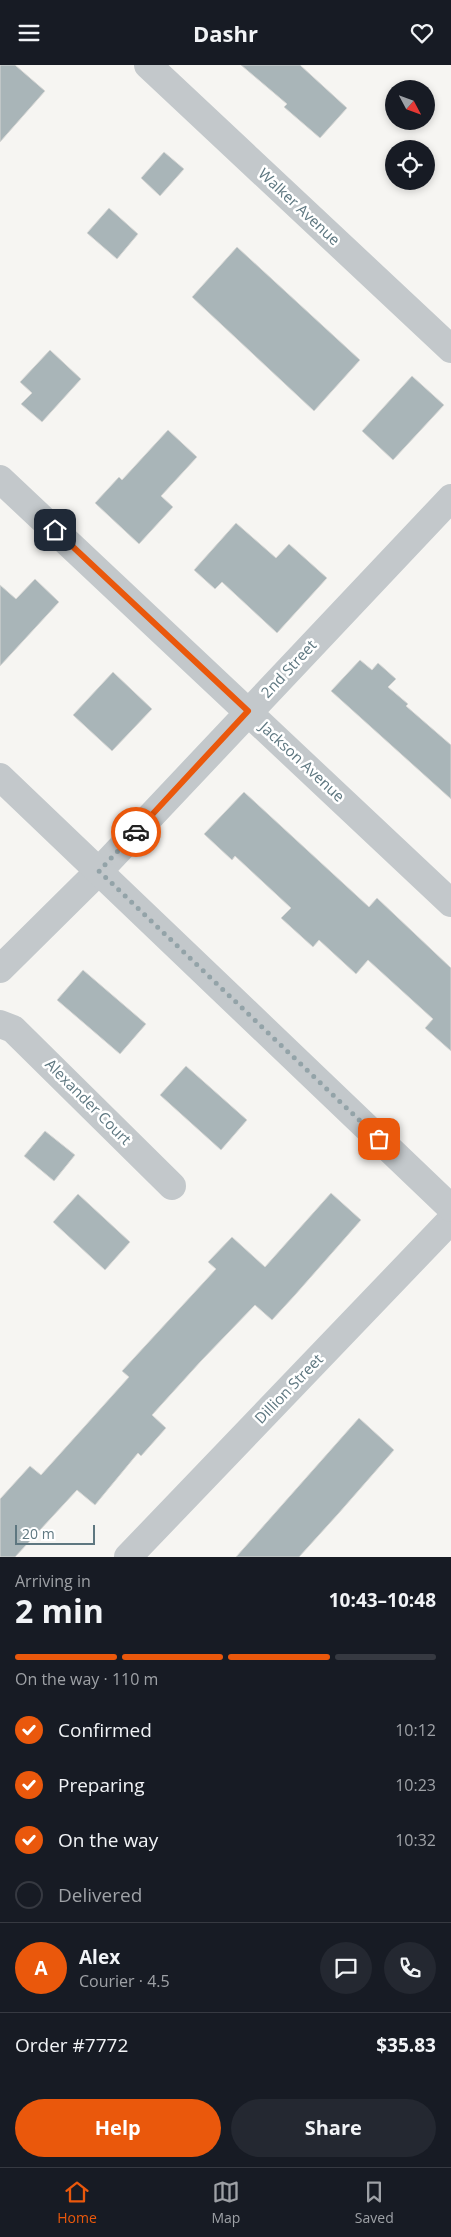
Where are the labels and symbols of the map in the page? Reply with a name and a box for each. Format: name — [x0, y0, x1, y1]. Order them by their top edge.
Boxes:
north arrow — [385, 80, 435, 130]
street label: Walker Avenue — [255, 163, 345, 249]
pin — [34, 509, 76, 551]
street label: 2nd Street — [256, 635, 320, 702]
street label: Jackson Avenue — [255, 715, 349, 806]
courier — [111, 807, 161, 857]
street label: Alexander Court — [41, 1054, 136, 1149]
pin — [358, 1118, 400, 1160]
street label: Dillion Street — [250, 1349, 327, 1428]
scale bar — [15, 1522, 95, 1545]

